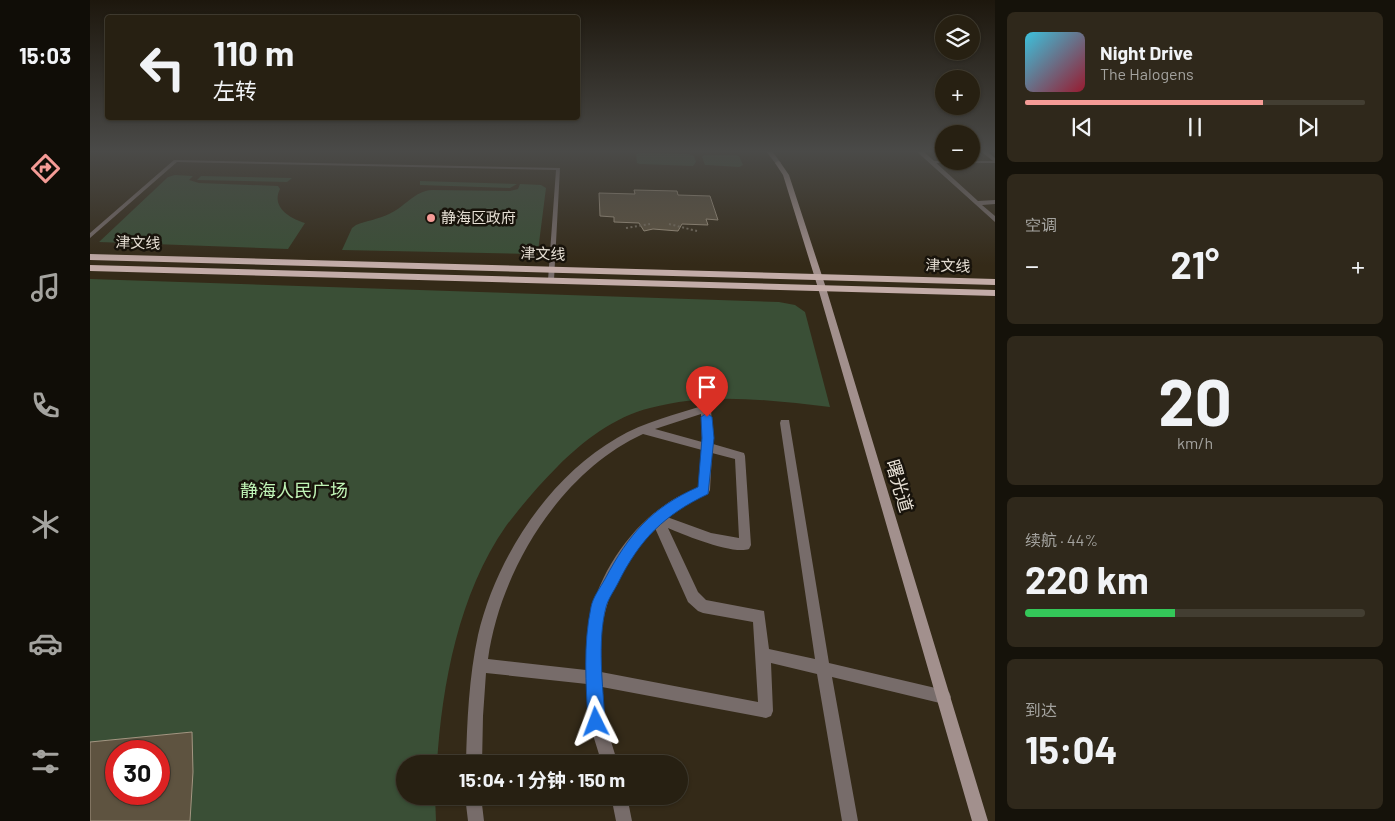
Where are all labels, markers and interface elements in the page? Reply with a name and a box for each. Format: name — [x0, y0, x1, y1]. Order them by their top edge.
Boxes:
map controls — [935, 15, 980, 170]
button: layers — [935, 15, 980, 60]
text: 110 m — [213, 31, 294, 73]
icon: left — [130, 35, 195, 100]
text: Night Drive — [1100, 41, 1193, 64]
text: 15:03 — [19, 42, 71, 68]
text: The Halogens — [1100, 64, 1194, 83]
button: + — [935, 70, 980, 115]
text: 左转 — [213, 77, 257, 103]
icon: previous — [1068, 113, 1096, 141]
icon: pause — [1181, 113, 1209, 141]
icon: next — [1294, 113, 1322, 141]
button: − — [935, 125, 980, 170]
icon: directions — [28, 151, 63, 186]
place label: 静海区政府 — [441, 208, 516, 226]
marker: 静海区政府 — [425, 212, 437, 224]
text: 空调 — [1025, 215, 1057, 234]
street label: 津文线 — [115, 232, 161, 252]
text: 21° — [1171, 241, 1219, 287]
street label: 津文线 — [520, 243, 566, 263]
text: − — [1025, 248, 1039, 282]
text: + — [1351, 248, 1365, 282]
street label: 津文线 — [925, 255, 971, 275]
icon: music — [28, 270, 63, 305]
text: 20 — [1158, 361, 1232, 439]
pin — [686, 366, 728, 417]
icon: arrive — [693, 373, 721, 401]
icon: phone — [28, 388, 63, 423]
text: km/h — [1177, 433, 1213, 452]
street label: 曙光道 — [882, 457, 918, 515]
park label: 静海人民广场 — [240, 479, 348, 501]
icon: climate — [28, 507, 63, 542]
text: 续航 · 44% — [1025, 530, 1098, 549]
text: 220 km — [1025, 556, 1149, 602]
icon: car — [28, 626, 63, 661]
position arrow — [569, 695, 621, 747]
text: 到达 — [1025, 700, 1057, 719]
text: 15:04 — [1025, 726, 1117, 772]
speed limit sign: 30 — [105, 740, 170, 805]
icon: filters — [28, 744, 63, 779]
text: 15:04 · 1 分钟 · 150 m — [459, 768, 625, 791]

